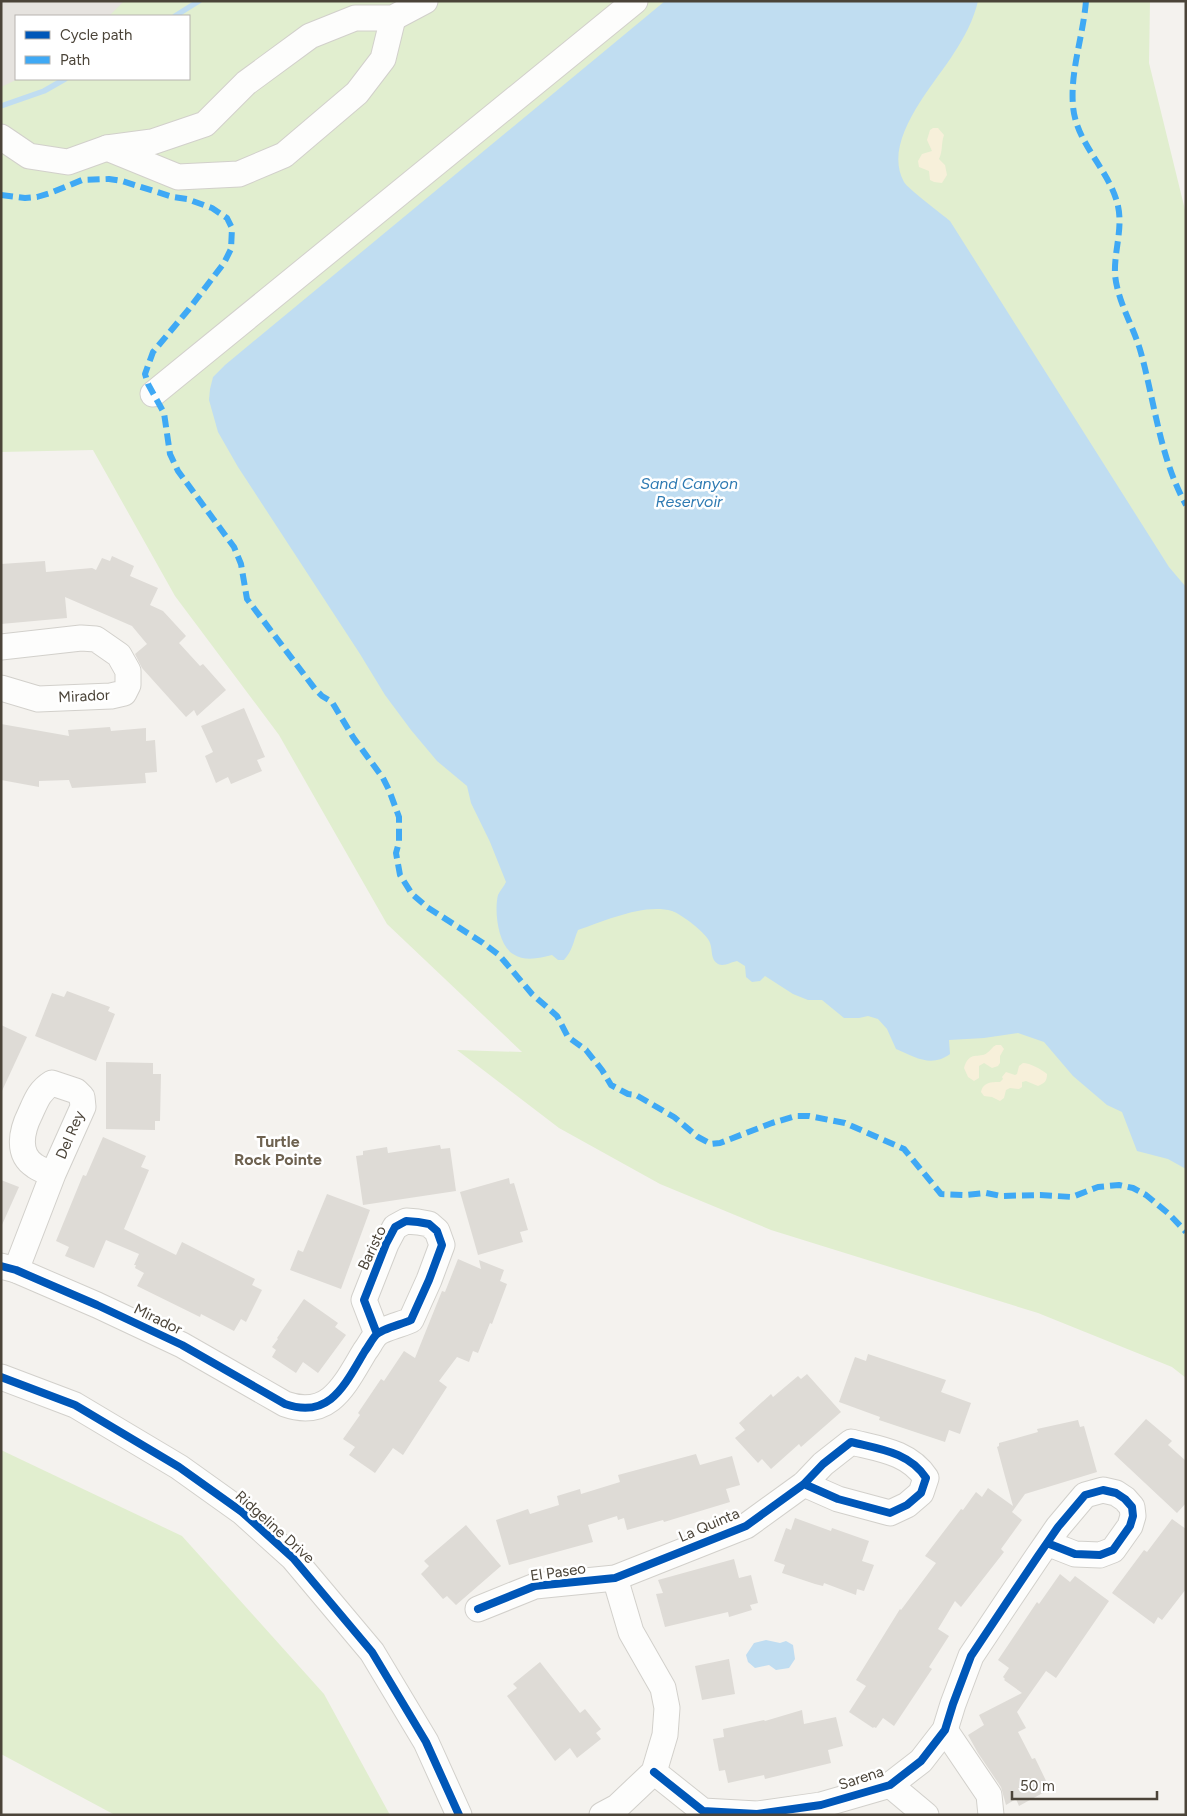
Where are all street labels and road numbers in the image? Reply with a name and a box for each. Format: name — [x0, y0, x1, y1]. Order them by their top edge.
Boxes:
street label: Mirador — [58, 686, 110, 706]
street label: Del Rey — [52, 1108, 88, 1162]
street label: Baristo — [354, 1223, 390, 1273]
street label: Mirador — [131, 1300, 185, 1338]
street label: Ridgeline Drive — [232, 1487, 318, 1567]
street label: La Quinta — [676, 1504, 742, 1546]
street label: El Paseo — [529, 1559, 587, 1585]
street label: Sarena — [836, 1762, 886, 1794]

